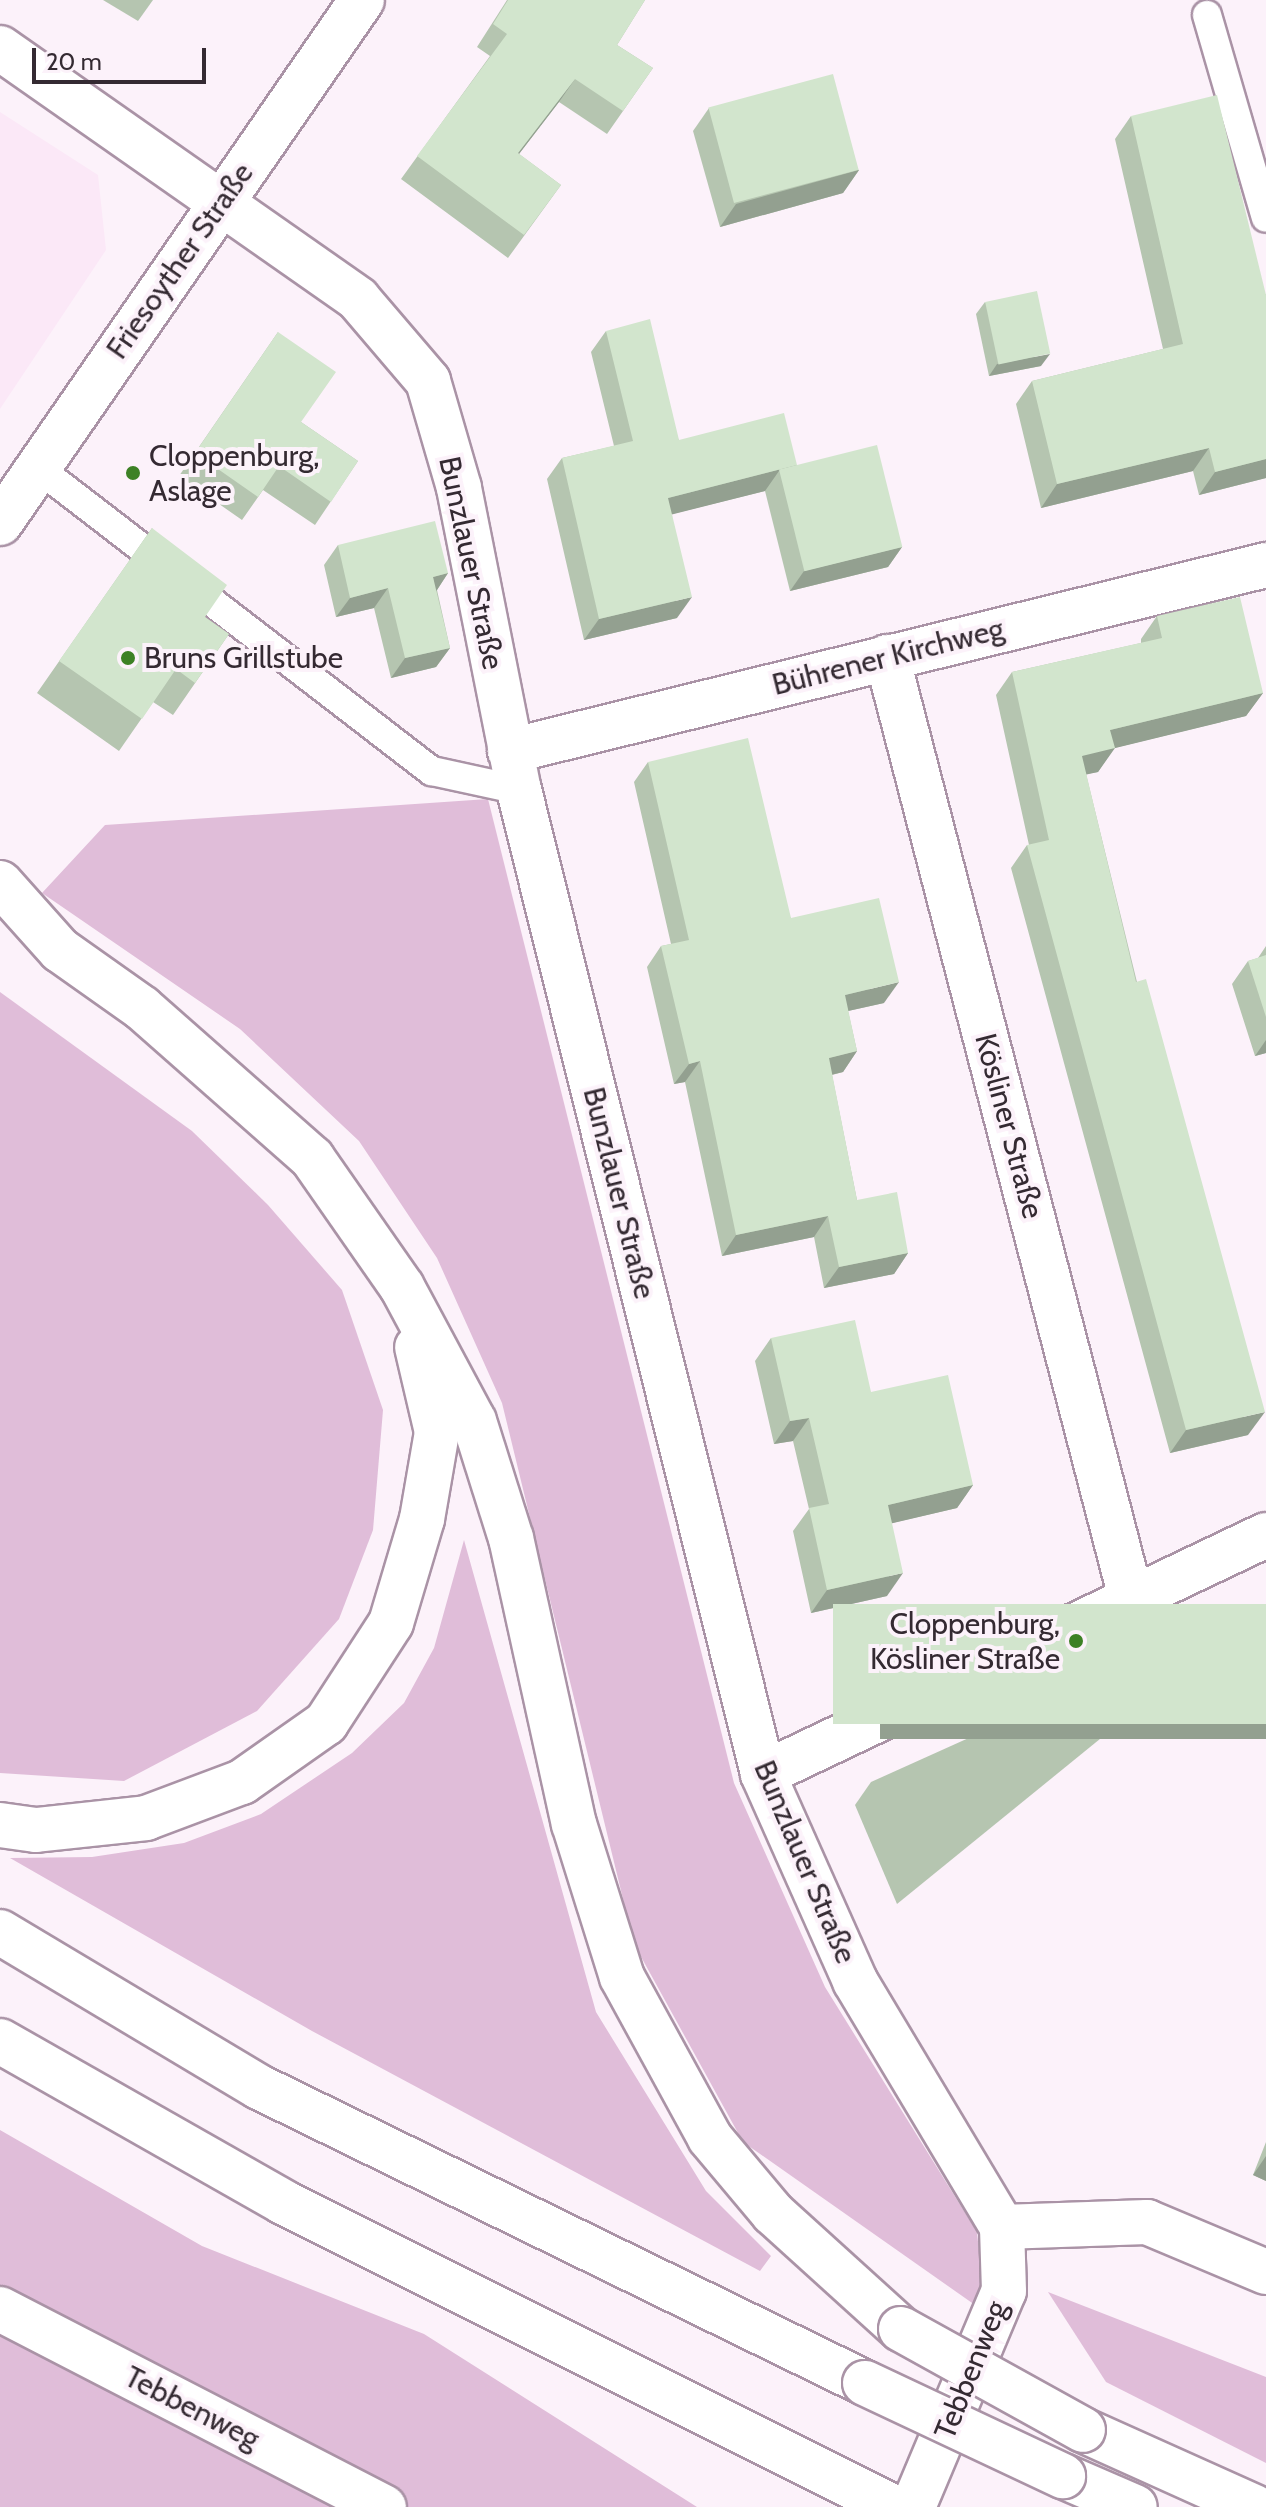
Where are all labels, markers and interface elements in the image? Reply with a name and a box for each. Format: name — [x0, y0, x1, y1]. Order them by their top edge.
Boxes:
scale bar — [36, 32, 210, 82]
text: 20 m — [46, 47, 102, 76]
street label: Friesoyther Straße — [99, 156, 261, 366]
place label: Cloppenburg, Aslage — [149, 438, 320, 508]
street label: Bunzlauer Straße — [431, 453, 511, 673]
marker: Cloppenburg, Aslage — [124, 464, 142, 482]
street label: Bührener Kirchweg — [769, 611, 1007, 703]
place label: Bruns Grillstube — [144, 640, 343, 676]
marker: Bruns Grillstube — [119, 649, 137, 667]
street label: Kösliner Straße — [967, 1030, 1051, 1222]
street label: Bunzlauer Straße — [575, 1084, 663, 1302]
place label: Cloppenburg, Kösliner Straße — [870, 1606, 1060, 1676]
marker: Cloppenburg, Kösliner Straße — [1067, 1632, 1085, 1650]
street label: Bunzlauer Straße — [746, 1755, 864, 1969]
street label: Tebbenweg — [927, 2296, 1015, 2444]
street label: Tebbenweg — [119, 2359, 265, 2457]

